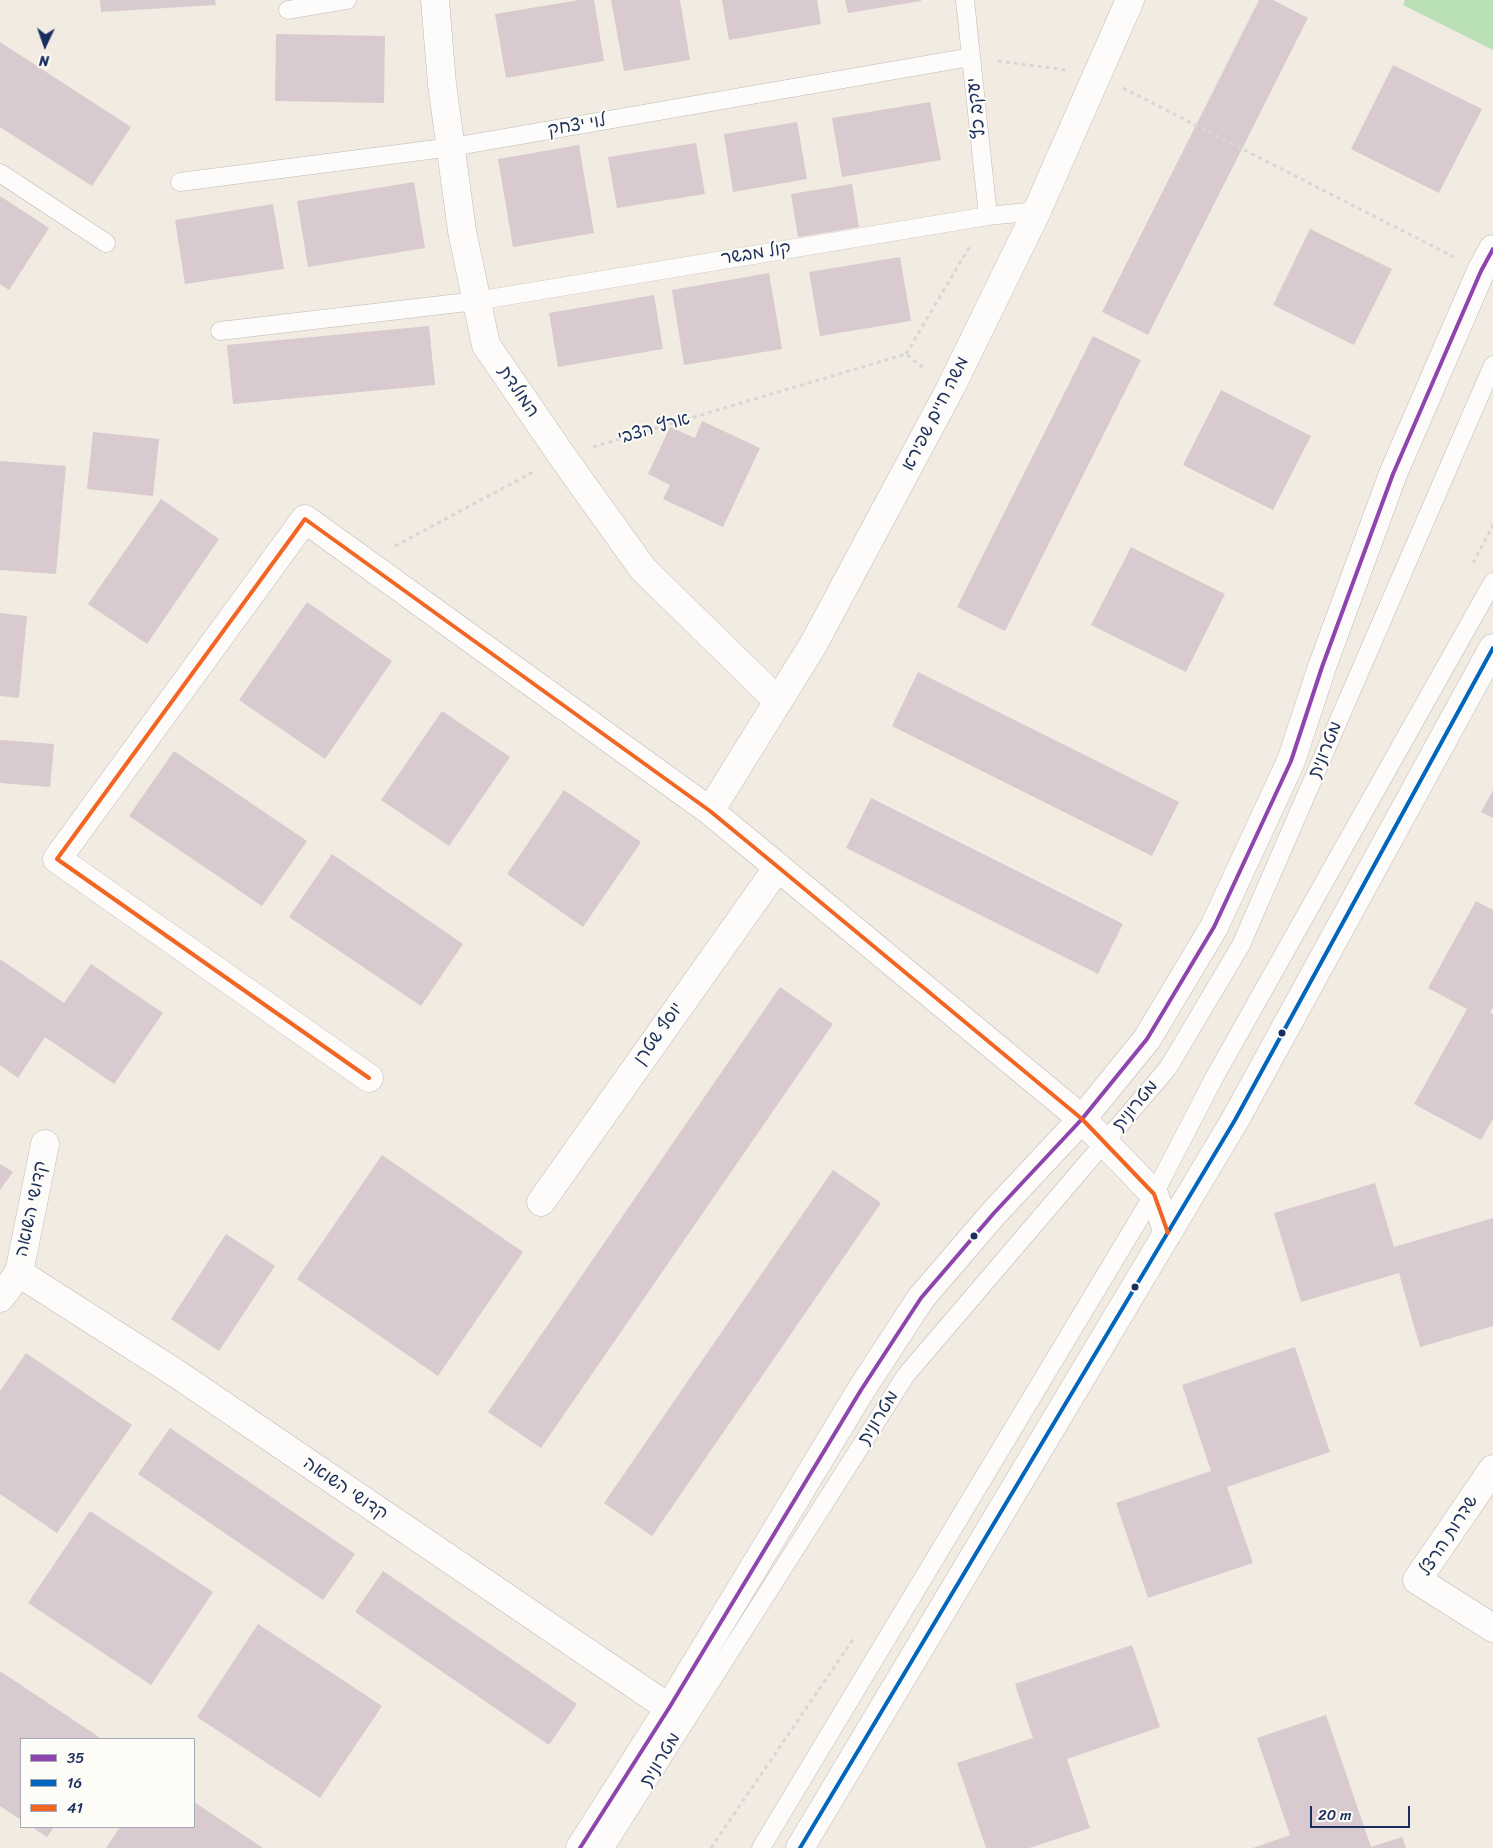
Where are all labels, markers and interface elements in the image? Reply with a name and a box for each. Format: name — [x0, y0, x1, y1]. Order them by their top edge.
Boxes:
north arrow — [20, 20, 70, 70]
text: N — [39, 48, 50, 73]
street label: יעקב כץ — [963, 76, 991, 140]
street label: לוי יצחק — [546, 110, 608, 142]
street label: קול מבשר — [719, 238, 793, 270]
street label: משה חיים שפירא — [898, 353, 974, 475]
street label: המולדת — [493, 362, 543, 422]
street label: ארץ הצבי — [616, 408, 692, 450]
street label: מטרונית — [1304, 718, 1348, 782]
street label: יוסף שטרן — [630, 999, 688, 1069]
unlabelled marker — [1277, 1028, 1287, 1038]
street label: מטרונית — [1108, 1076, 1164, 1136]
street label: קדושי השואה — [11, 1159, 53, 1259]
unlabelled marker — [969, 1231, 979, 1241]
unlabelled marker — [1130, 1282, 1140, 1292]
street label: מטרונית — [854, 1387, 904, 1449]
street label: קדושי השואה — [298, 1453, 392, 1525]
street label: שדרות הרצל — [1415, 1492, 1483, 1580]
street label: מטרונית — [636, 1729, 686, 1791]
legend — [20, 1738, 195, 1828]
text: 35 — [67, 1745, 84, 1771]
text: 16 — [67, 1770, 82, 1796]
text: 41 — [67, 1795, 83, 1821]
scale bar — [1313, 1796, 1413, 1828]
text: 20 m — [1318, 1802, 1352, 1828]

